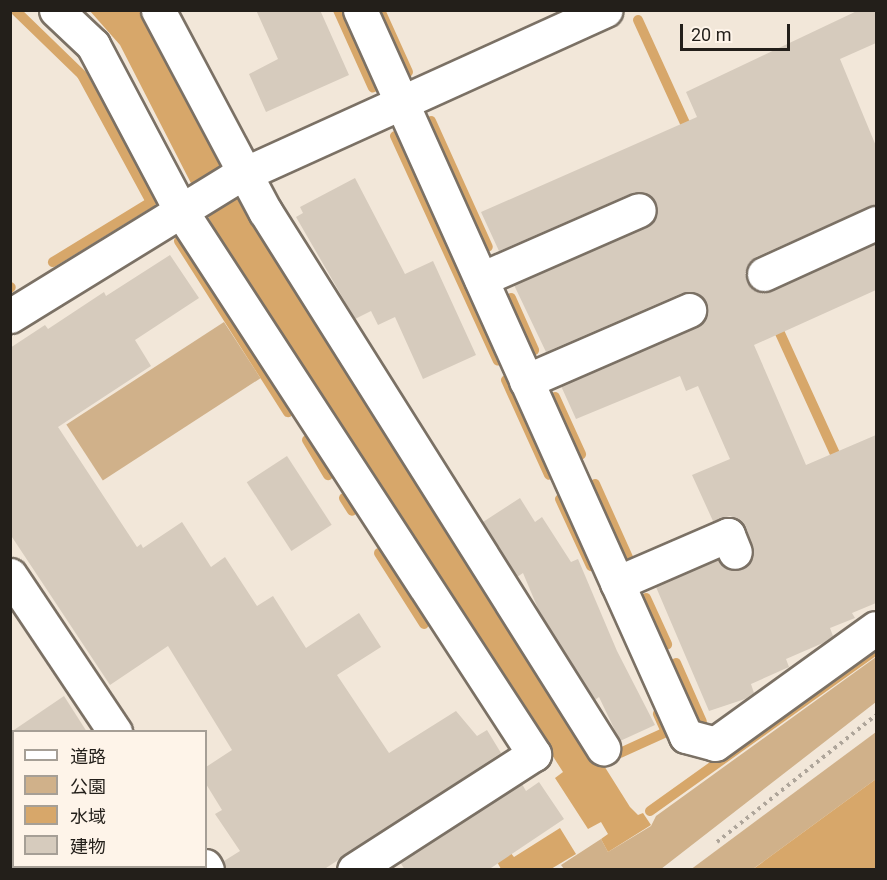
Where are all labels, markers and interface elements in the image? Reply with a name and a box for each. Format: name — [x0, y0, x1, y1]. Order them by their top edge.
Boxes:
scale bar — [683, 12, 792, 50]
text: 20 m — [691, 24, 731, 45]
legend — [12, 730, 207, 868]
text: 道路 — [70, 746, 106, 767]
text: 公園 — [70, 776, 106, 797]
text: 水域 — [70, 806, 106, 827]
text: 建物 — [70, 836, 106, 857]

